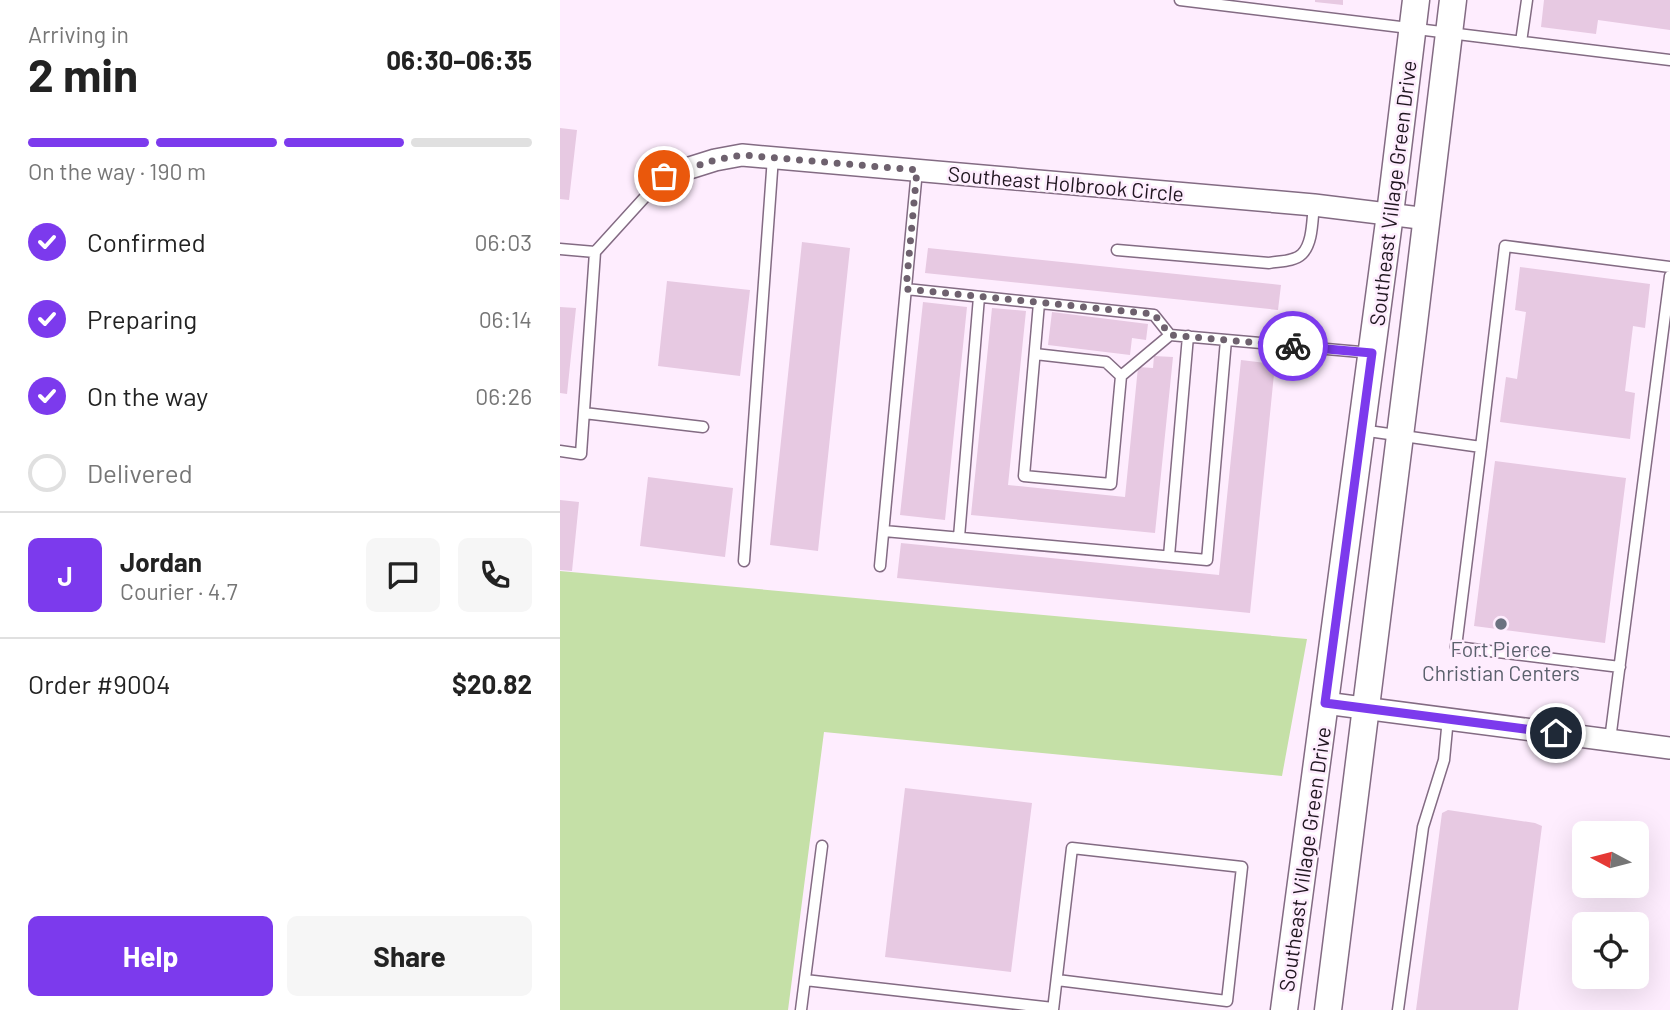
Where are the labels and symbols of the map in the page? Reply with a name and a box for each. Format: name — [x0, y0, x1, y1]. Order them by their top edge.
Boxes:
street label: Southeast Village Green Drive — [1363, 59, 1421, 327]
pin — [634, 146, 694, 206]
street label: Southeast Holbrook Circle — [947, 160, 1185, 206]
courier — [1258, 311, 1328, 381]
marker: Fort Pierce Christian Centers — [1493, 616, 1509, 632]
place label: Fort Pierce Christian Centers — [1422, 636, 1580, 685]
pin — [1526, 703, 1586, 763]
street label: Southeast Village Green Drive — [1273, 725, 1335, 993]
north arrow — [1572, 821, 1648, 898]

